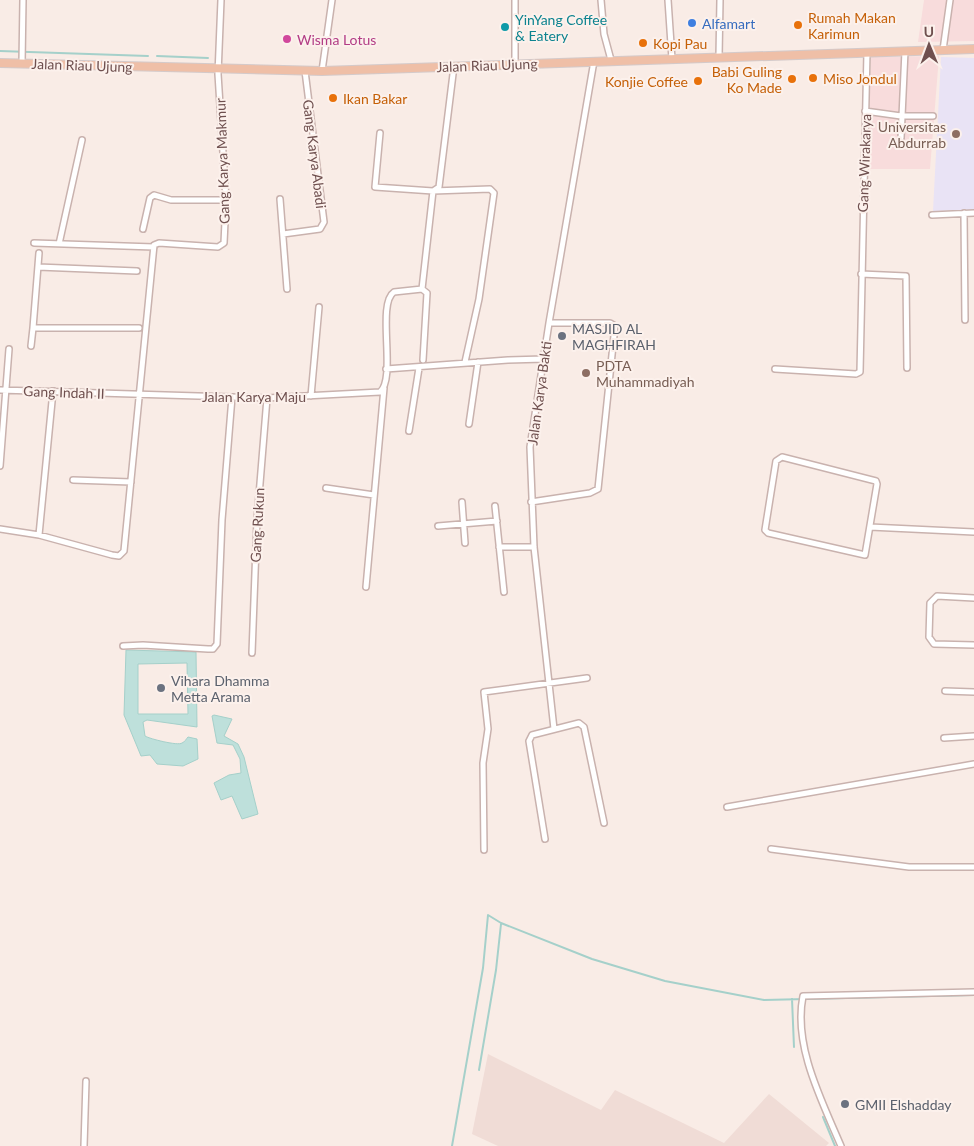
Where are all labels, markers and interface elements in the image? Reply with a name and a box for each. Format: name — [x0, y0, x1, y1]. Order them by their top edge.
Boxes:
place label: Rumah Makan Karimun — [808, 9, 896, 42]
place label: YinYang Coffee & Eatery — [515, 11, 607, 44]
place label: Alfamart — [702, 15, 755, 32]
marker: Alfamart — [686, 17, 698, 29]
marker: Rumah Makan Karimun — [792, 19, 804, 31]
north arrow — [904, 20, 954, 70]
marker: YinYang Coffee & Eatery — [499, 21, 511, 33]
text: U — [923, 23, 934, 40]
place label: Wisma Lotus — [297, 31, 376, 48]
marker: Wisma Lotus — [281, 33, 293, 45]
place label: Kopi Pau — [653, 35, 707, 52]
marker: Kopi Pau — [637, 37, 649, 49]
street label: Jalan Riau Ujung — [31, 55, 133, 75]
street label: Jalan Riau Ujung — [436, 55, 538, 75]
place label: Babi Guling Ko Made — [712, 63, 782, 96]
place label: Miso Jondul — [823, 70, 897, 87]
marker: Miso Jondul — [807, 72, 819, 84]
place label: Konjie Coffee — [605, 73, 688, 90]
marker: Babi Guling Ko Made — [786, 73, 798, 85]
marker: Konjie Coffee — [692, 75, 704, 87]
place label: Ikan Bakar — [343, 90, 407, 107]
marker: Ikan Bakar — [327, 92, 339, 104]
street label: Gang Karya Makmur — [211, 98, 233, 224]
street label: Gang Karya Abadi — [300, 99, 330, 209]
street label: Gang Wirakarya — [854, 113, 874, 213]
place label: Universitas Abdurrab — [878, 118, 946, 151]
marker: Universitas Abdurrab — [950, 128, 962, 140]
place label: MASJID AL MAGHFIRAH — [572, 320, 656, 353]
marker: MASJID AL MAGHFIRAH — [556, 330, 568, 342]
street label: Jalan Karya Bakti — [523, 340, 555, 446]
place label: PDTA Muhammadiyah — [596, 357, 694, 390]
marker: PDTA Muhammadiyah — [580, 367, 592, 379]
street label: Gang Indah II — [23, 382, 105, 402]
street label: Jalan Karya Maju — [202, 388, 306, 405]
street label: Gang Rukun — [247, 487, 267, 563]
place label: Vihara Dhamma Metta Arama — [171, 672, 269, 705]
marker: Vihara Dhamma Metta Arama — [155, 682, 167, 694]
place label: GMII Elshadday — [855, 1096, 952, 1113]
marker: GMII Elshadday — [839, 1098, 851, 1110]

